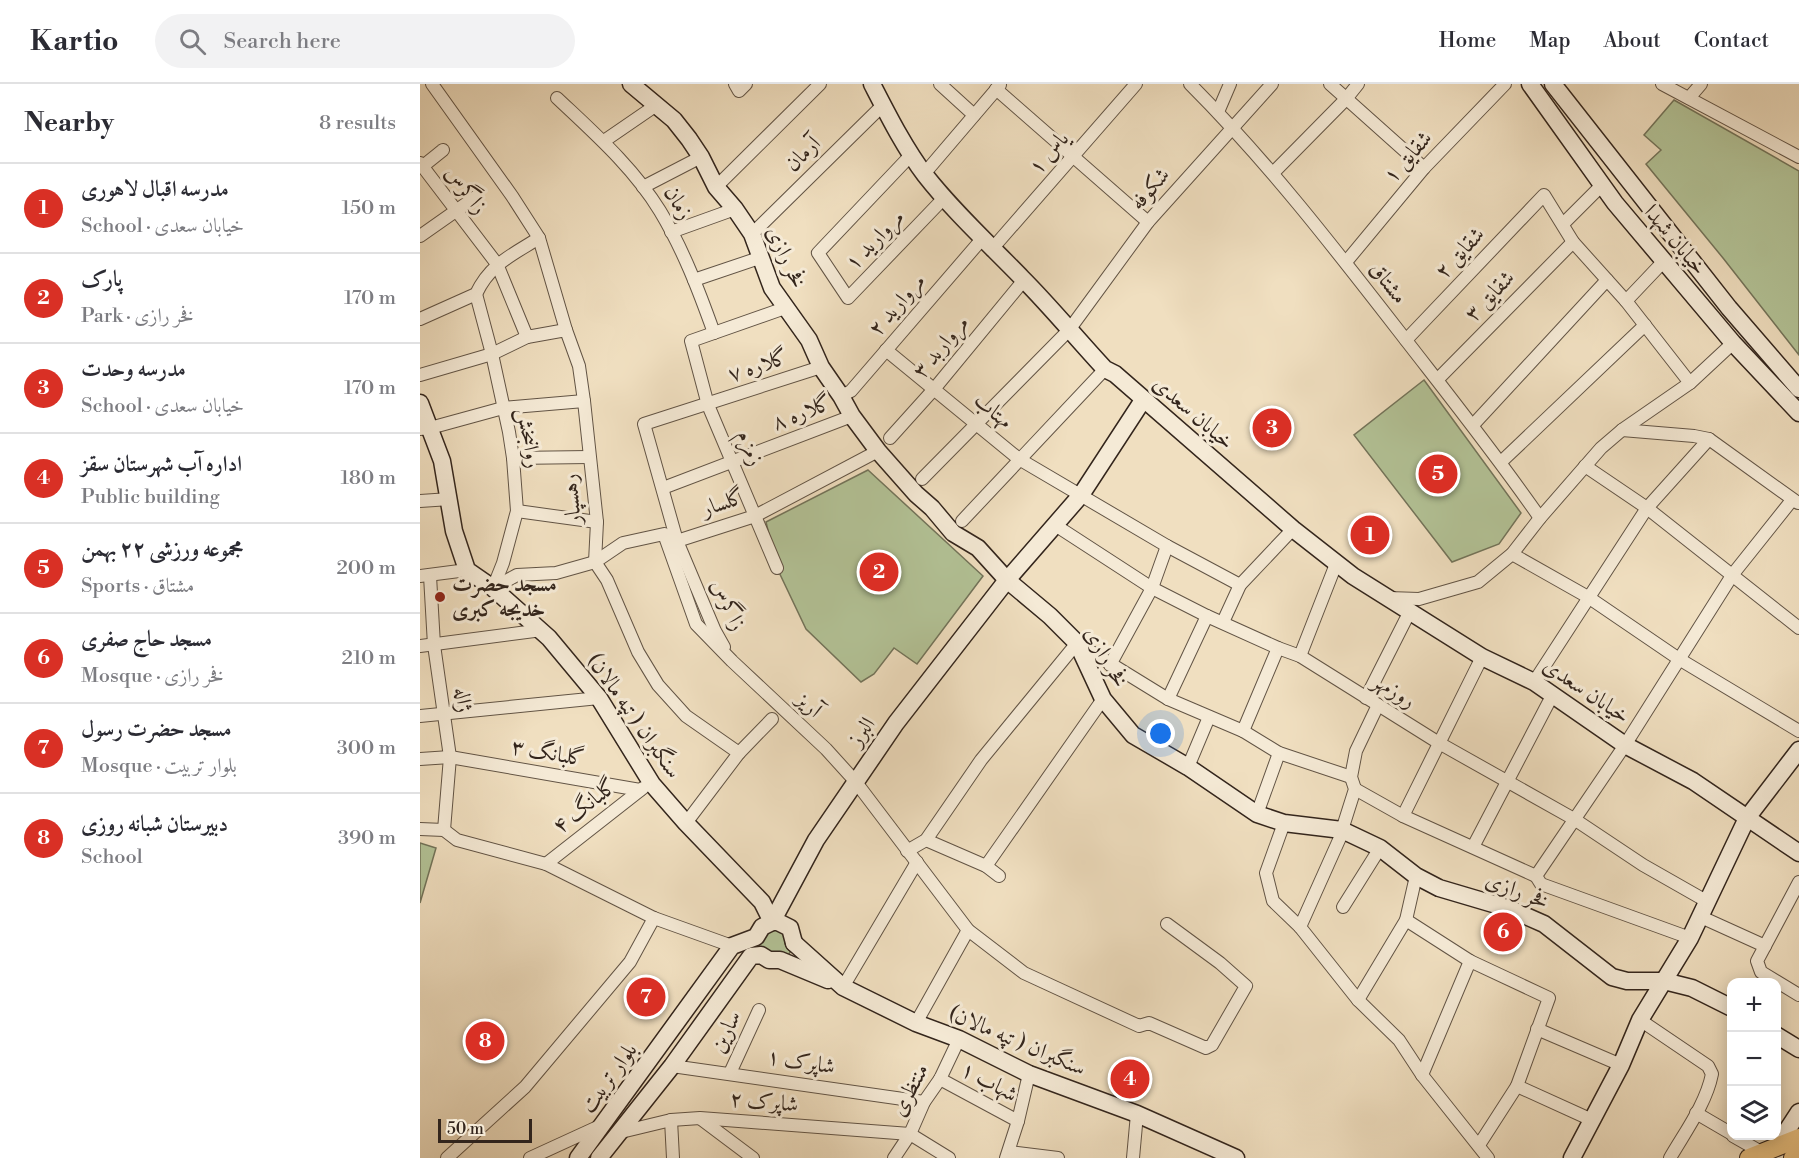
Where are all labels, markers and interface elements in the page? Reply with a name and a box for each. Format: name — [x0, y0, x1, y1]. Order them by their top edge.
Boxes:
search box — [155, 14, 575, 68]
text: Kartio — [30, 24, 119, 59]
icon: search — [176, 25, 209, 58]
text: Search here — [224, 28, 341, 55]
text: Home — [1439, 28, 1496, 54]
text: Map — [1529, 28, 1571, 54]
text: About — [1604, 28, 1661, 54]
text: Contact — [1694, 28, 1769, 54]
text: Nearby — [24, 107, 114, 139]
text: 8 results — [319, 111, 396, 136]
street label: یاس ۱ — [1023, 124, 1076, 180]
street label: شقایق ۱ — [1378, 125, 1438, 189]
street label: آرمان — [779, 128, 828, 178]
street label: زاگرس — [439, 159, 495, 220]
street label: شکوفه — [1124, 162, 1176, 216]
text: مدرسه اقبال لاهوری — [81, 176, 229, 203]
street label: زمان — [657, 181, 699, 225]
text: 1 — [39, 196, 48, 221]
text: 150 m — [341, 196, 396, 221]
street label: خیابان شهدا — [1638, 199, 1712, 281]
street label: مروارید ۱ — [840, 204, 911, 277]
text: School · خیابان سعدی — [81, 214, 244, 239]
street label: فخر رازی — [760, 222, 812, 292]
street label: شقایق ۲ — [1429, 222, 1491, 284]
street label: مشتاق — [1363, 256, 1413, 310]
street label: شقایق ۳ — [1459, 265, 1521, 327]
text: پارک — [81, 266, 122, 293]
street label: مروارید ۲ — [863, 268, 932, 342]
text: 2 — [37, 286, 50, 311]
text: 170 m — [344, 286, 396, 311]
text: Park · فخر رازی — [81, 304, 194, 329]
street label: مرواربد ۳ — [907, 310, 976, 385]
street label: گلاره ۷ — [724, 343, 792, 388]
text: مدرسه وحدت — [81, 356, 186, 383]
street label: خیابان سعدی — [1147, 370, 1239, 456]
text: 3 — [37, 376, 50, 401]
text: 170 m — [344, 376, 396, 401]
street label: مهتاب — [968, 387, 1018, 435]
street label: گلاره ۸ — [768, 388, 836, 437]
text: School · خیابان سعدی — [81, 394, 244, 419]
street label: روانبخش — [510, 406, 547, 470]
pin: 3 — [1252, 406, 1292, 450]
street label: زمزم — [726, 426, 769, 472]
text: اداره آب شهرستان سقز — [81, 451, 242, 478]
pin: 5 — [1418, 452, 1458, 496]
text: 4 — [37, 466, 50, 491]
text: 180 m — [341, 466, 396, 491]
street label: رهسپار — [556, 473, 588, 527]
street label: گلسار — [696, 482, 748, 523]
text: Public building — [81, 485, 220, 510]
pin: 1 — [1350, 512, 1390, 558]
text: مجموعه ورزشی ۲۲ بهمن — [81, 536, 243, 563]
pin: 2 — [860, 550, 898, 594]
text: 5 — [37, 556, 50, 581]
text: 200 m — [336, 556, 396, 581]
place label: مسجد حضرت خدیجه کبری — [452, 571, 557, 623]
text: Sports · مشتاق — [81, 574, 194, 599]
street label: زاگرس — [704, 574, 753, 635]
marker: مسجد حضرت خدیجه کبری — [433, 590, 447, 604]
street label: فخر رازی — [1078, 622, 1134, 692]
text: مسجد حاج صفری — [81, 626, 212, 653]
text: 6 — [37, 646, 50, 671]
text: 210 m — [341, 646, 396, 671]
street label: سنگبران ( تپه مالان) — [581, 648, 688, 784]
street label: خیابان سعدی — [1537, 652, 1635, 730]
text: Mosque · فخر رازی — [81, 664, 224, 689]
street label: روزمهر — [1366, 666, 1420, 715]
street label: آریز — [789, 684, 830, 725]
street label: ژاله — [448, 685, 478, 715]
street label: البرز — [841, 712, 882, 753]
text: مسجد حضرت رسول — [81, 716, 232, 743]
your location — [1146, 719, 1175, 748]
street label: گلبانگ ۳ — [509, 732, 587, 773]
text: 7 — [38, 736, 49, 761]
text: 300 m — [337, 736, 396, 761]
text: Mosque · بلوار تربیت — [81, 754, 237, 779]
street label: گلبانگ ۴ — [547, 772, 622, 839]
text: دبیرستان شبانه روزی — [81, 811, 228, 838]
text: 8 — [37, 826, 50, 851]
text: 390 m — [338, 826, 396, 851]
text: School — [81, 845, 143, 870]
street label: فخر رازی — [1482, 867, 1552, 915]
pin: 6 — [1484, 910, 1522, 954]
pin: 7 — [626, 974, 666, 1020]
map controls — [1727, 978, 1781, 1140]
button: + — [1727, 978, 1781, 1032]
street label: سنگبران ( تپه مالان) — [944, 999, 1090, 1082]
street label: سارین — [705, 1006, 747, 1058]
pin: 8 — [466, 1018, 504, 1064]
button: − — [1727, 1032, 1781, 1086]
street label: بلوار تربیت — [575, 1038, 643, 1118]
street label: شاپرک ۱ — [765, 1043, 837, 1081]
street label: شهاب ۱ — [956, 1056, 1022, 1108]
pin: 4 — [1110, 1056, 1150, 1102]
street label: منتظری — [885, 1059, 935, 1121]
street label: شاپرک ۲ — [729, 1086, 799, 1118]
button: layers — [1727, 1086, 1781, 1140]
scale bar — [438, 1116, 532, 1144]
text: 50 m — [447, 1119, 484, 1139]

